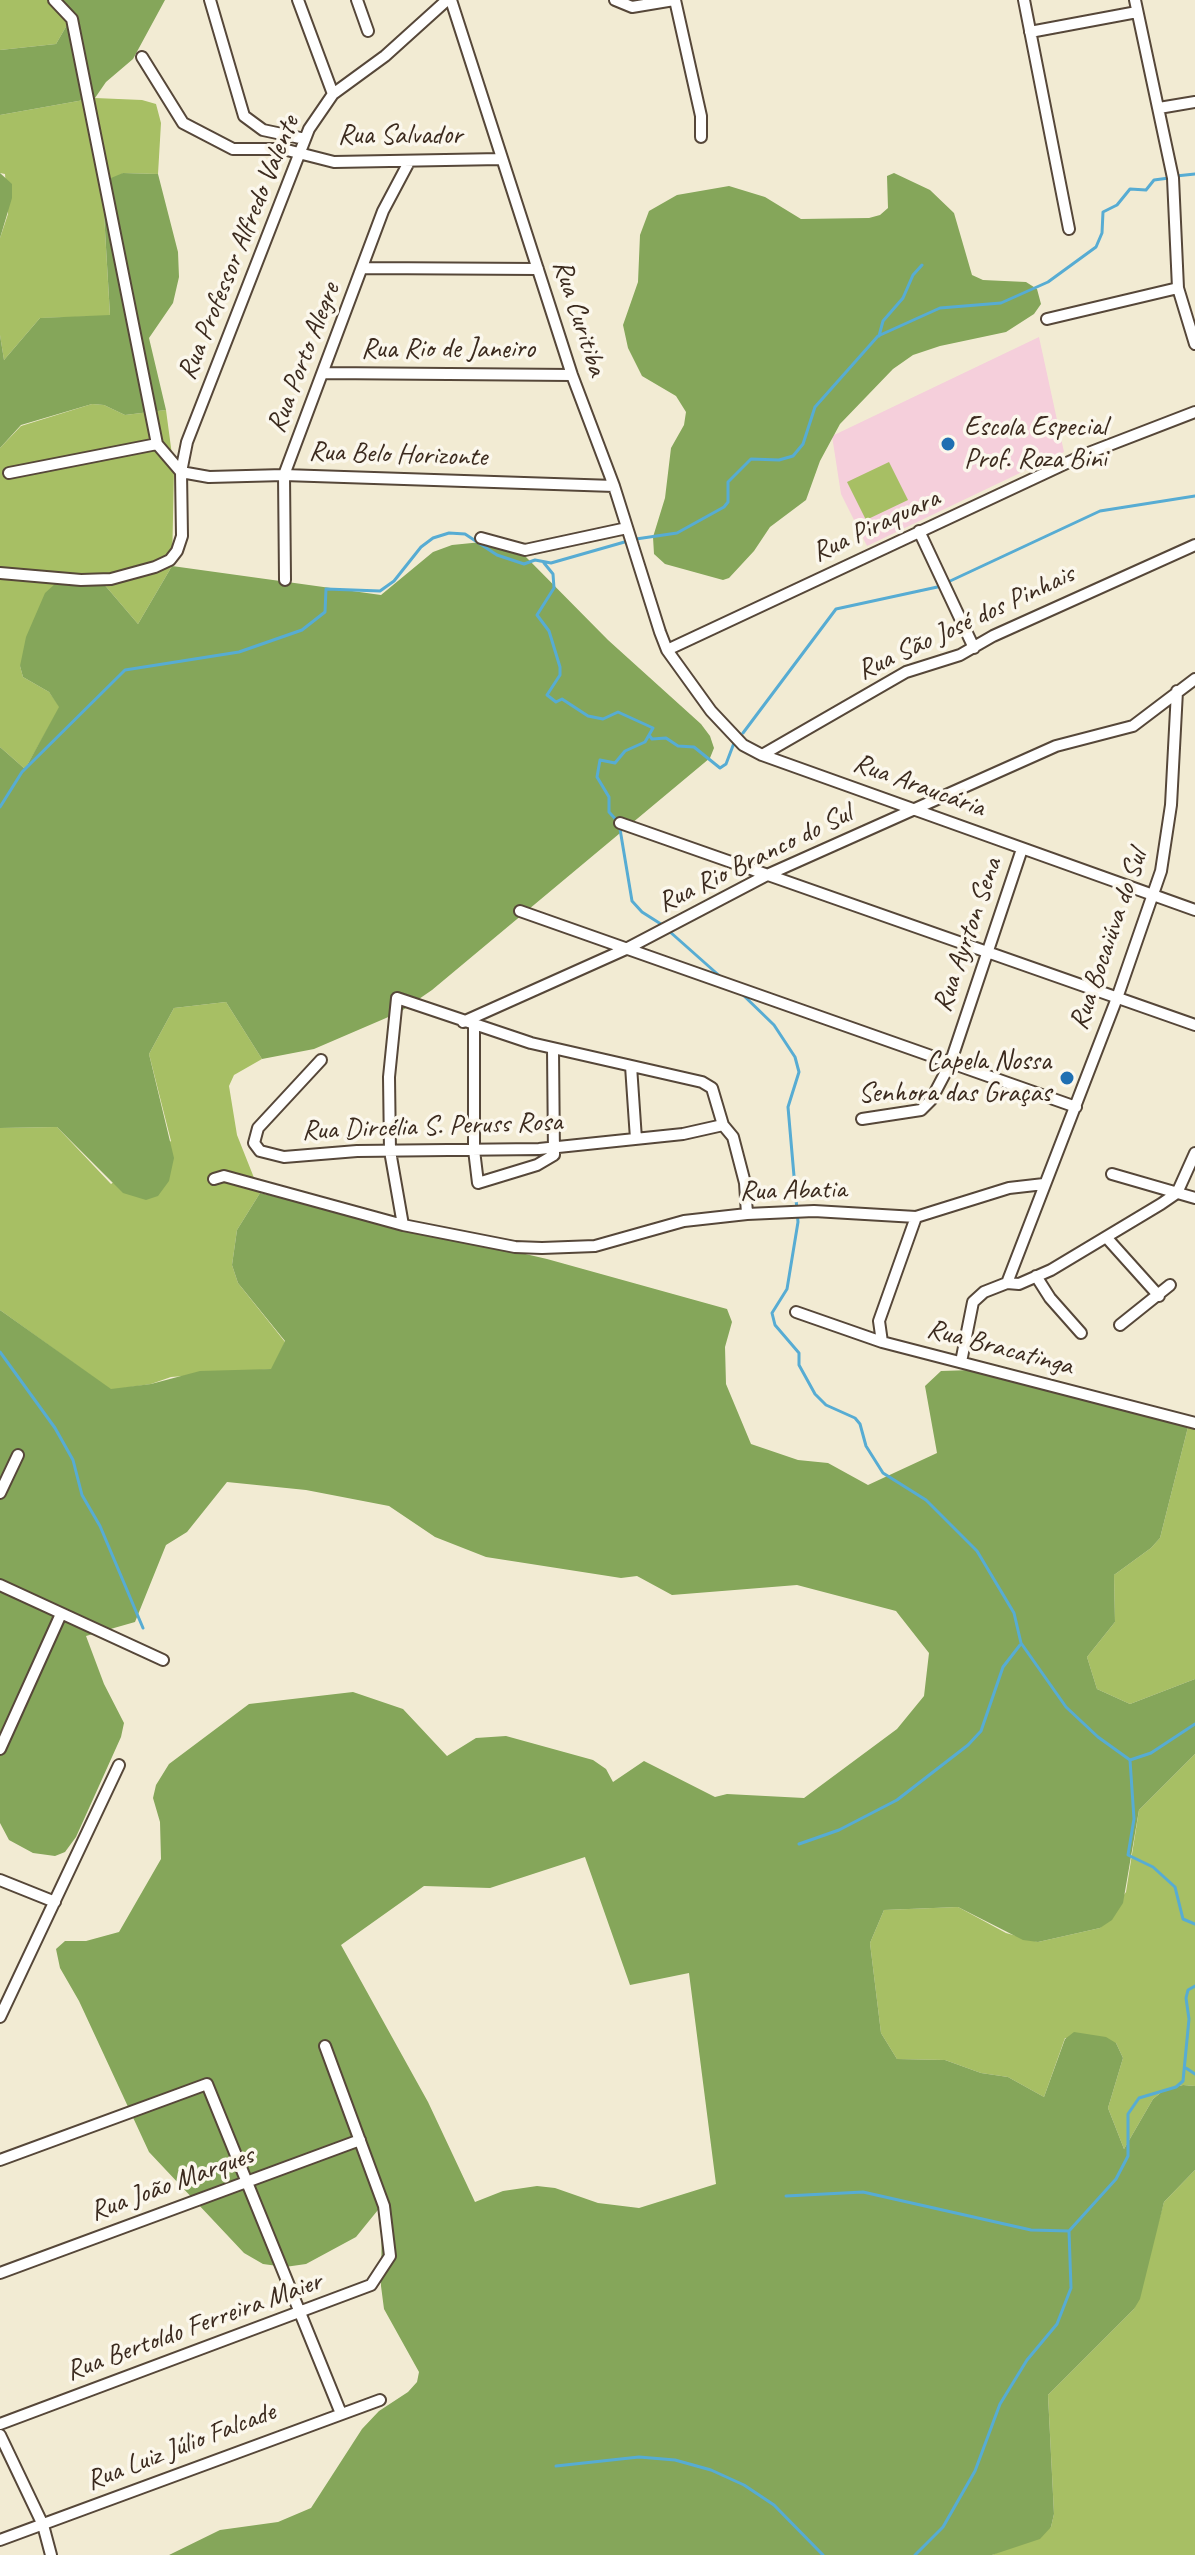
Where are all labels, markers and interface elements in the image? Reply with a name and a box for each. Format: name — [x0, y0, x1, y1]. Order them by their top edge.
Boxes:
street label: Rua Professor Alfredo Valente — [171, 111, 307, 385]
street label: Rua Salvador — [338, 119, 462, 153]
street label: Rua Curitiba — [544, 256, 614, 380]
street label: Rua Porto Alegre — [260, 278, 348, 438]
street label: Rua Rio de Janeiro — [361, 333, 535, 367]
place label: Escola Especial Prof. Roza Bini — [964, 411, 1107, 477]
street label: Rua Belo Horizonte — [308, 435, 488, 475]
marker: Escola Especial Prof. Roza Bini — [939, 435, 957, 453]
street label: Rua Piraquara — [807, 482, 945, 570]
street label: Rua São José dos Pinhais — [852, 558, 1080, 688]
street label: Rua Araucária — [849, 747, 989, 825]
street label: Rua Rio Branco do Sul — [652, 797, 858, 921]
street label: Rua Bocaiúva do Sul — [1063, 846, 1155, 1034]
street label: Rua Ayrton Sena — [926, 854, 1010, 1016]
place label: Capela Nossa Senhora das Graças — [858, 1045, 1051, 1111]
marker: Capela Nossa Senhora das Graças — [1058, 1069, 1076, 1087]
street label: Rua Dircélia S. Peruss Rosa — [301, 1106, 563, 1148]
street label: Rua Abatia — [739, 1173, 847, 1209]
street label: Rua Bracatinga — [923, 1312, 1077, 1384]
street label: Rua João Marques — [86, 2139, 258, 2229]
street label: Rua Bertoldo Ferreira Maier — [62, 2265, 326, 2389]
street label: Rua Luiz Júlio Falcade — [82, 2395, 280, 2499]

